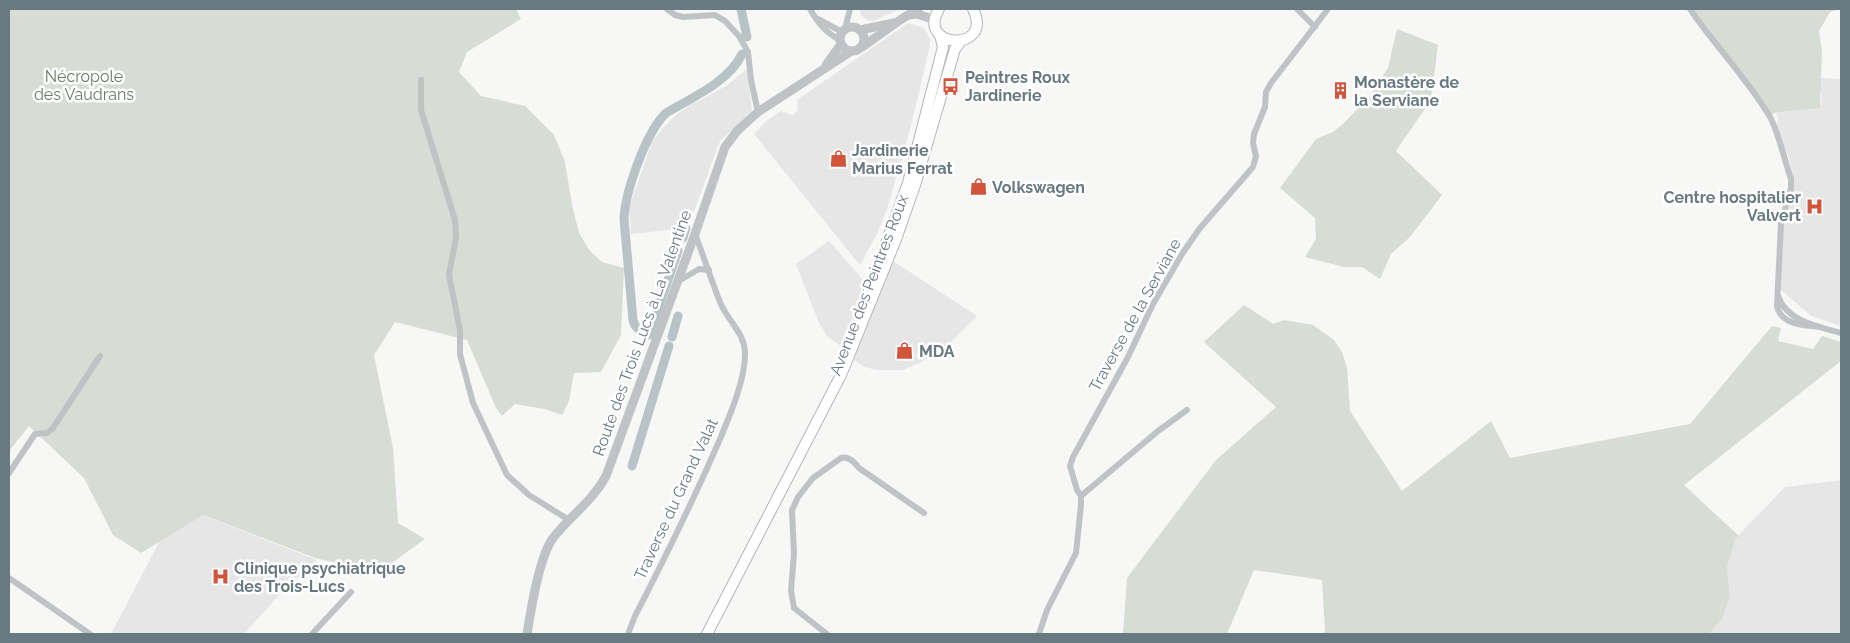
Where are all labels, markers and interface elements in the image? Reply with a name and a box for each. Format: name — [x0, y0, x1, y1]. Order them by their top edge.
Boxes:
park label: Nécropole des Vaudrans — [34, 67, 134, 104]
place label: Peintres Roux Jardinerie — [965, 68, 1071, 105]
place label: Monastère de la Serviane — [1354, 73, 1460, 110]
bus stop icon: Peintres Roux Jardinerie — [941, 76, 961, 96]
building icon: Monastère de la Serviane — [1330, 81, 1350, 101]
place label: Jardinerie Marius Ferrat — [852, 141, 953, 178]
shop icon: Jardinerie Marius Ferrat — [828, 149, 848, 169]
shop icon: Volkswagen — [968, 177, 988, 197]
place label: Volkswagen — [992, 178, 1085, 197]
place label: Centre hospitalier Valvert — [1663, 188, 1801, 225]
street label: Avenue des Peintres Roux — [826, 192, 912, 378]
hospital icon: Centre hospitalier Valvert — [1805, 196, 1825, 216]
street label: Route des Trois Lucs à La Valentine — [589, 208, 695, 458]
street label: Traverse de la Serviane — [1085, 235, 1185, 395]
shop icon: MDA — [895, 341, 915, 361]
place label: MDA — [919, 342, 955, 361]
street label: Traverse du Grand Valat — [630, 415, 722, 583]
place label: Clinique psychiatrique des Trois-Lucs — [234, 559, 406, 596]
hospital icon: Clinique psychiatrique des Trois-Lucs — [210, 567, 230, 587]

